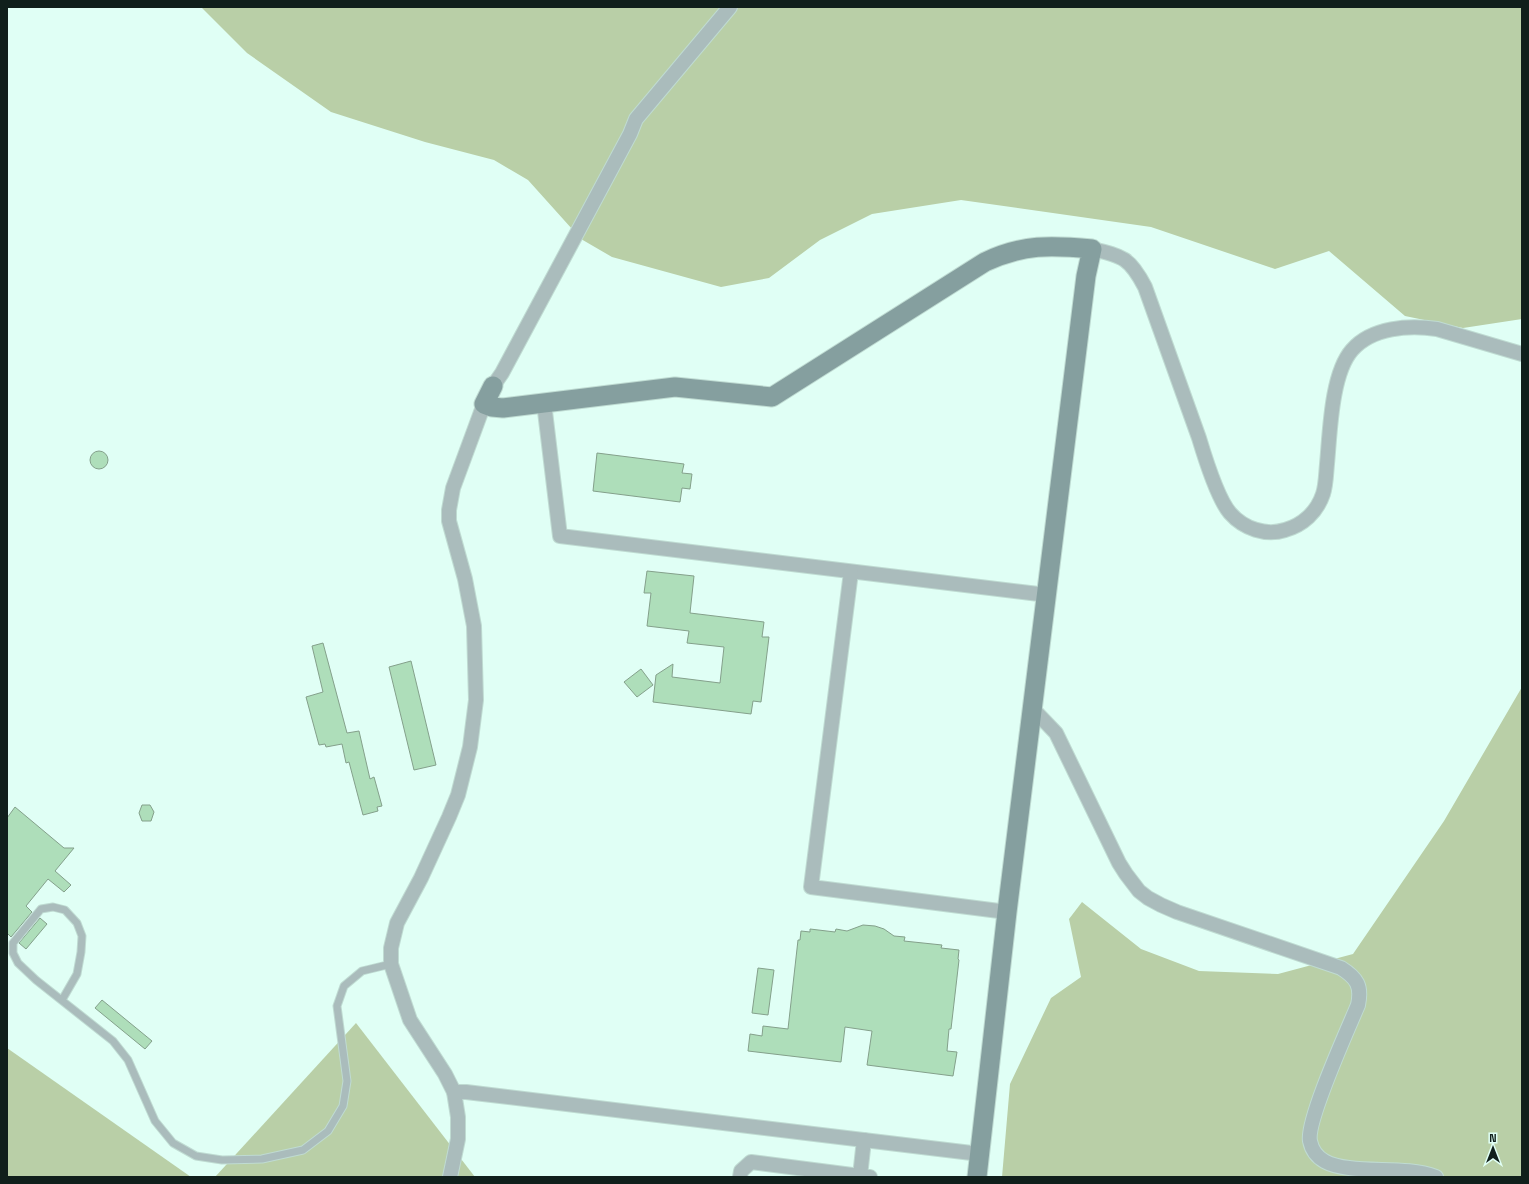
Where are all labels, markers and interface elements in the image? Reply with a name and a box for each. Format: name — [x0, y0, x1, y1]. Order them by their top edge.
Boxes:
north arrow — [1473, 1128, 1513, 1168]
text: N — [1489, 1131, 1497, 1145]

